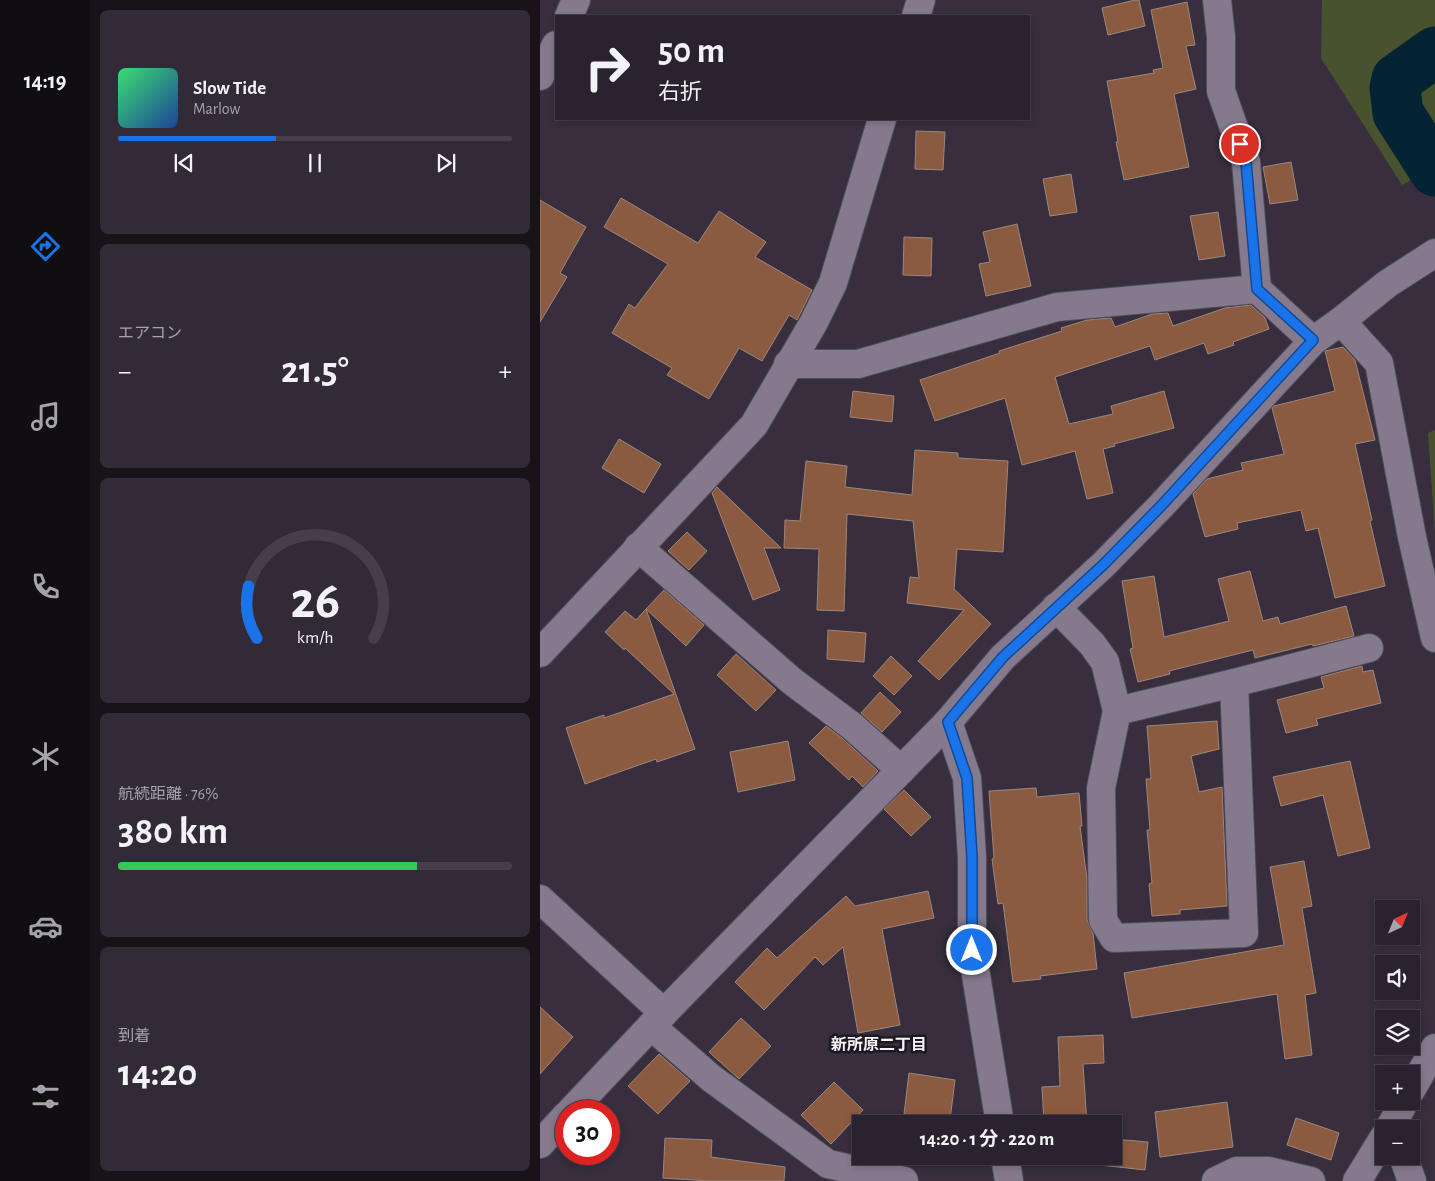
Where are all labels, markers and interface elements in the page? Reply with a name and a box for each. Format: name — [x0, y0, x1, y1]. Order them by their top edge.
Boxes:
text: 50 m — [658, 34, 725, 69]
icon: right — [575, 35, 640, 100]
text: 14:19 — [24, 70, 66, 92]
text: Slow Tide — [193, 79, 266, 98]
text: 右折 — [658, 81, 702, 103]
text: Marlow — [193, 101, 240, 117]
pin — [1219, 123, 1261, 165]
icon: arrive — [1226, 130, 1254, 158]
icon: previous — [170, 149, 198, 177]
icon: pause — [301, 149, 329, 177]
icon: next — [432, 149, 460, 177]
icon: directions — [28, 229, 63, 264]
text: エアコン — [118, 325, 182, 341]
text: 21.5° — [281, 352, 349, 390]
text: − — [118, 358, 131, 386]
text: + — [499, 358, 512, 386]
icon: music — [28, 399, 63, 434]
icon: phone — [28, 569, 63, 604]
text: 26 — [290, 575, 340, 627]
text: km/h — [297, 629, 333, 647]
icon: climate — [28, 739, 63, 774]
text: 航続距離 · 76% — [118, 786, 218, 802]
text: 380 km — [118, 813, 228, 851]
north arrow — [1375, 900, 1420, 945]
map controls — [1375, 900, 1420, 1165]
icon: car — [28, 909, 63, 944]
position arrow — [945, 923, 997, 975]
button: sound — [1375, 955, 1420, 1000]
button: layers — [1375, 1010, 1420, 1055]
text: 到着 — [118, 1028, 150, 1044]
district label: 新所原二丁目 — [831, 1036, 927, 1053]
text: 14:20 — [118, 1055, 197, 1093]
button: + — [1375, 1065, 1420, 1110]
icon: filters — [28, 1079, 63, 1114]
speed limit sign: 30 — [555, 1100, 620, 1165]
button: − — [1375, 1120, 1420, 1165]
text: 14:20 · 1 分 · 220 m — [920, 1130, 1054, 1149]

